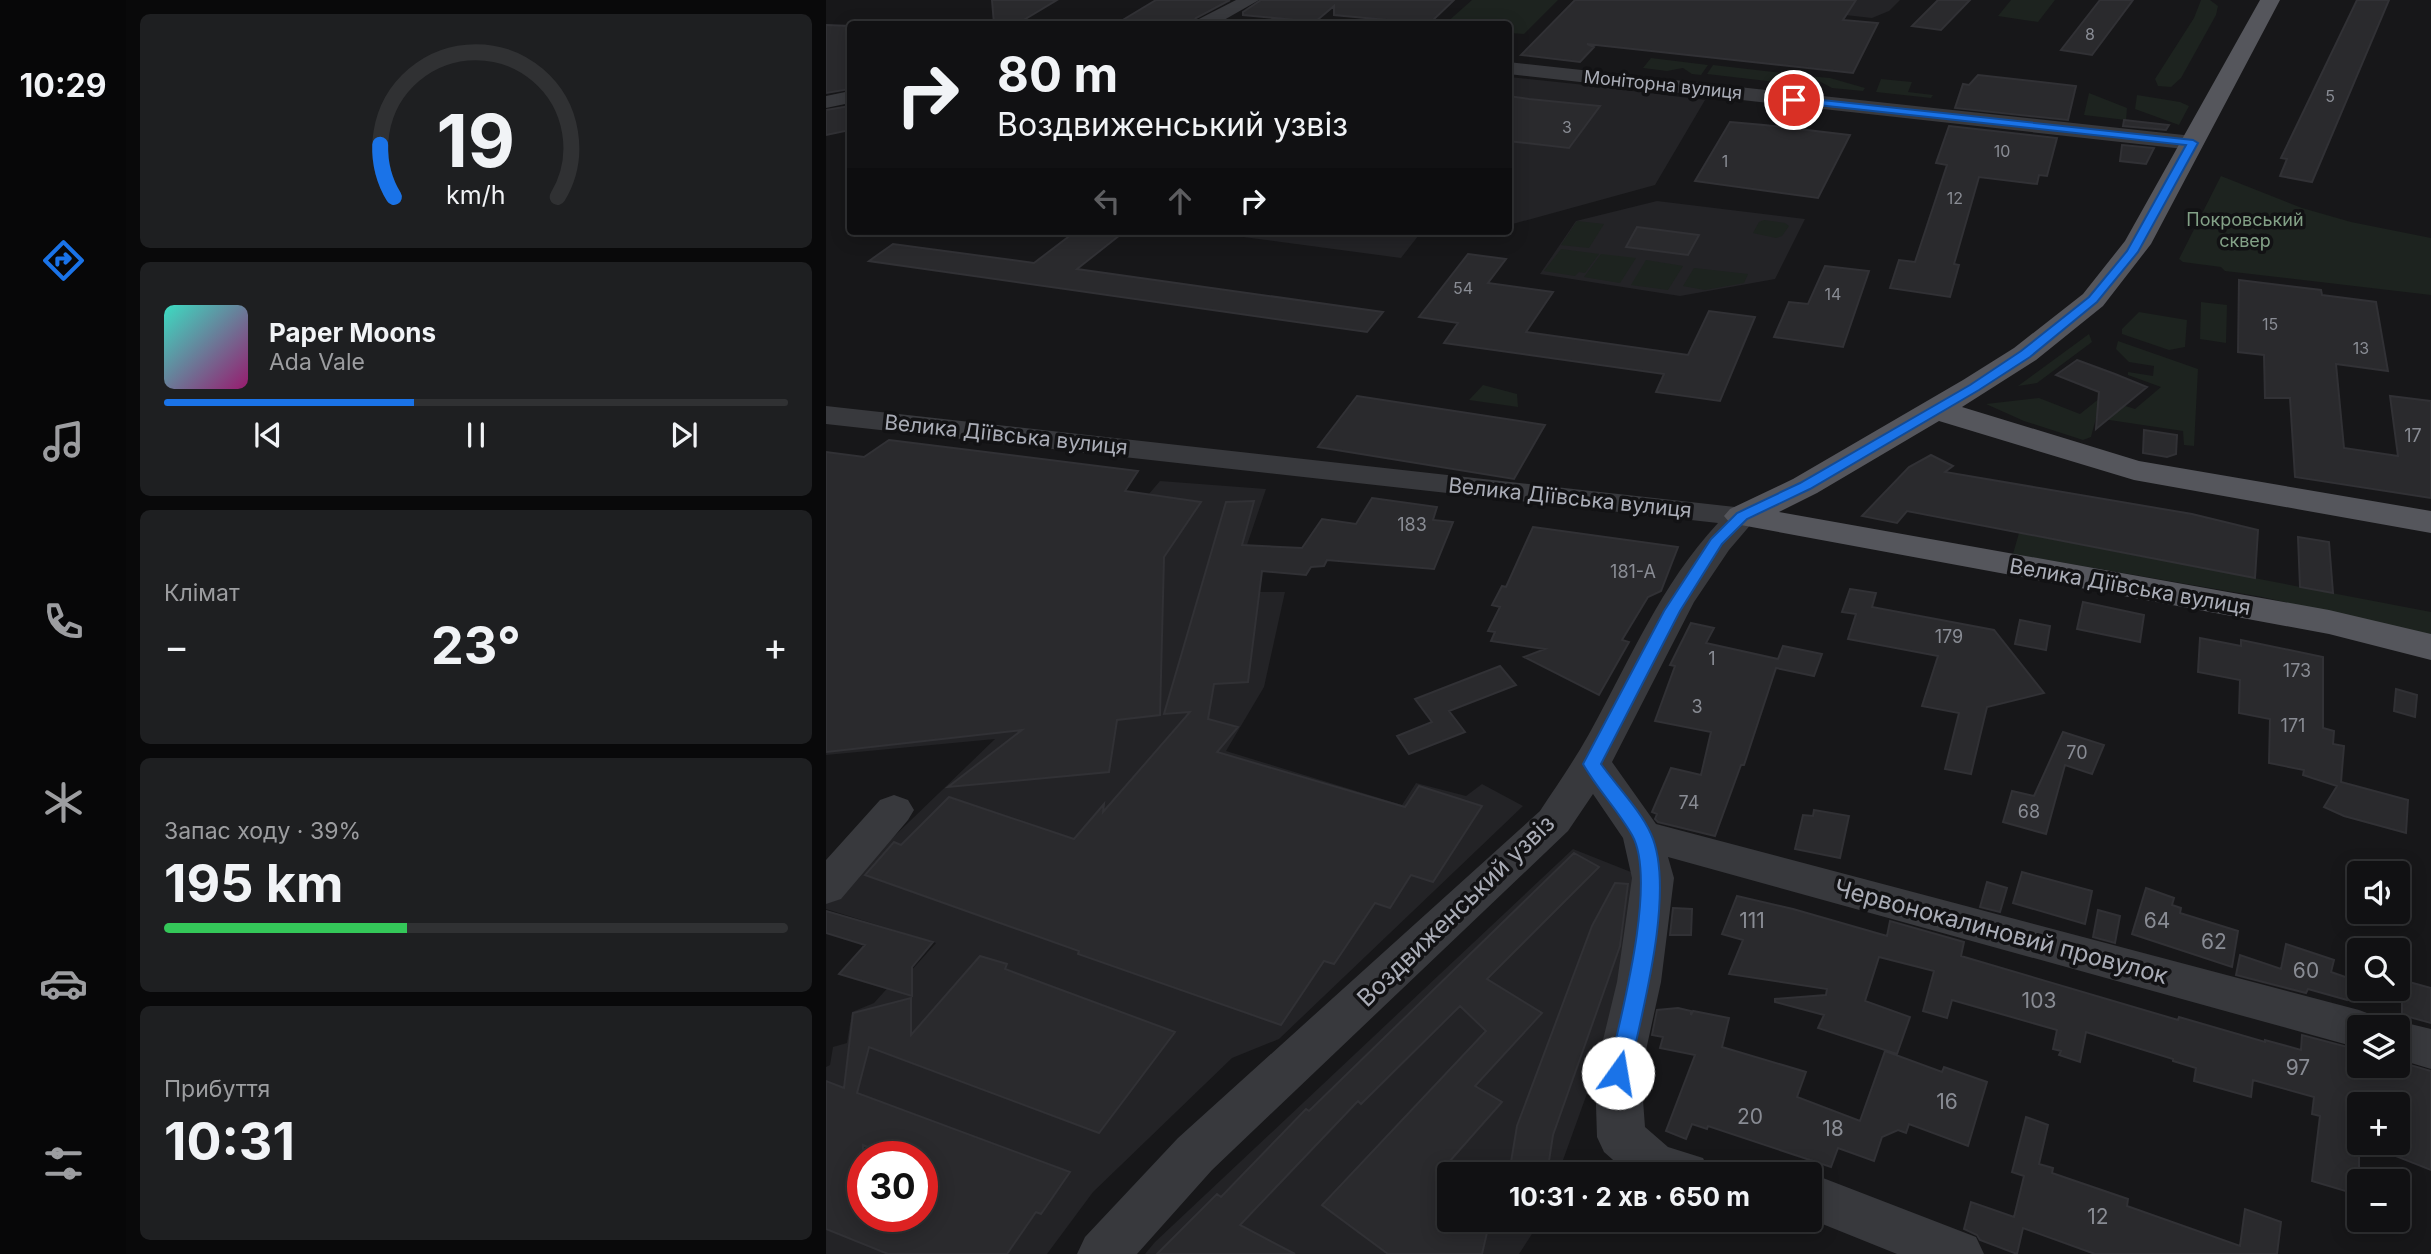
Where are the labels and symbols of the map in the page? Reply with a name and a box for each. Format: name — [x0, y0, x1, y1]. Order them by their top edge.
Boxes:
house number: 8 — [2085, 24, 2095, 44]
street label: Моніторна вулиця — [1583, 66, 1743, 103]
pin — [1764, 70, 1824, 130]
house number: 5 — [2325, 86, 2335, 106]
house number: 3 — [1562, 117, 1572, 137]
house number: 10 — [1994, 141, 2010, 161]
house number: 1 — [1722, 151, 1728, 171]
house number: 12 — [1947, 188, 1963, 208]
park label: Покровський сквер — [2186, 209, 2304, 251]
house number: 54 — [1453, 278, 1473, 298]
house number: 14 — [1825, 284, 1841, 304]
house number: 15 — [2262, 314, 2278, 334]
house number: 13 — [2353, 338, 2369, 358]
street label: Велика Діївська вулиця — [883, 409, 1129, 460]
house number: 17 — [2404, 425, 2422, 446]
street label: Велика Діївська вулиця — [1447, 472, 1693, 523]
house number: 183 — [1397, 514, 1427, 535]
street label: Велика Діївська вулиця — [2008, 553, 2253, 620]
house number: 181-А — [1610, 561, 1656, 582]
house number: 179 — [1935, 626, 1963, 647]
house number: 1 — [1708, 648, 1716, 669]
house number: 173 — [2283, 660, 2311, 681]
house number: 3 — [1691, 696, 1703, 717]
house number: 171 — [2281, 715, 2305, 736]
house number: 70 — [2066, 742, 2088, 763]
house number: 74 — [1679, 792, 1699, 813]
house number: 68 — [2018, 801, 2040, 822]
street label: Воздвиженський узвіз — [1351, 809, 1560, 1012]
street label: Червонокалиновий провулок — [1831, 873, 2171, 990]
house number: 111 — [1739, 908, 1765, 933]
house number: 64 — [2144, 908, 2170, 933]
house number: 62 — [2201, 929, 2227, 954]
house number: 60 — [2293, 958, 2319, 983]
house number: 103 — [2022, 988, 2056, 1013]
position arrow — [1581, 1036, 1655, 1110]
house number: 97 — [2286, 1055, 2310, 1080]
house number: 16 — [1936, 1089, 1958, 1114]
house number: 20 — [1737, 1104, 1763, 1129]
house number: 18 — [1822, 1116, 1844, 1141]
speed limit sign: 30 — [847, 1141, 938, 1232]
house number: 12 — [2087, 1204, 2109, 1229]

